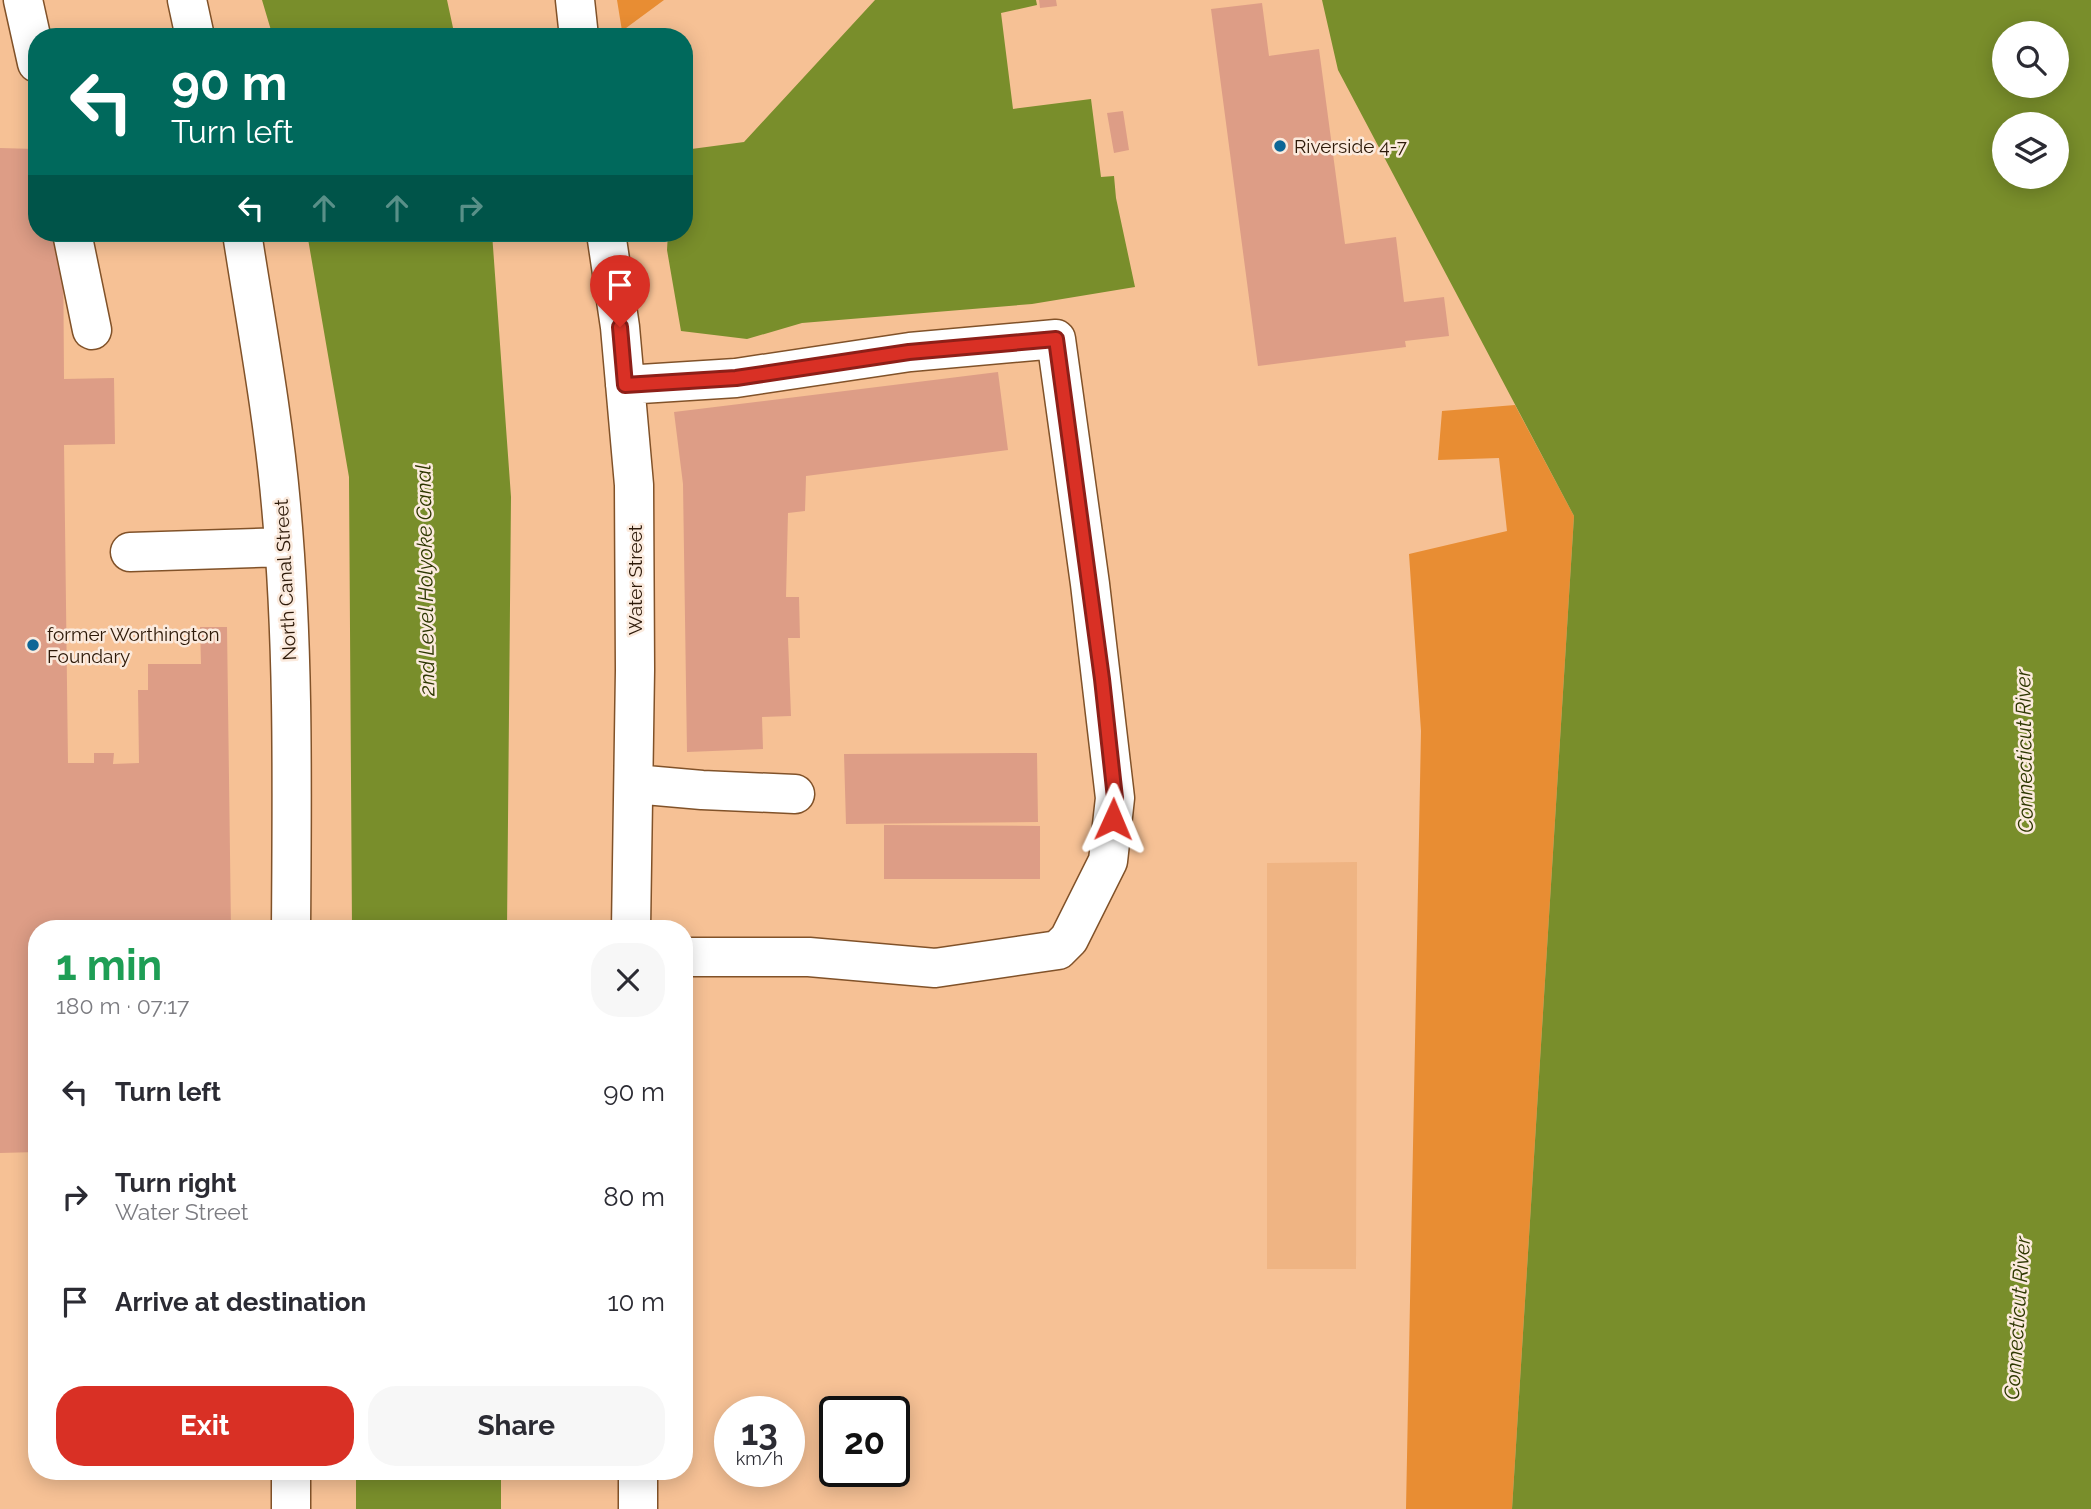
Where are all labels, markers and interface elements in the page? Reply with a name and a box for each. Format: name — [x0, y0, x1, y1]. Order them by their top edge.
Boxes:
map controls — [1992, 21, 2069, 189]
button: search — [1992, 21, 2069, 98]
text: 90 m — [171, 54, 287, 111]
icon: left — [56, 56, 147, 147]
button: layers — [1992, 112, 2069, 189]
text: Turn left — [171, 113, 293, 150]
place label: Riverside 4-7 — [1294, 135, 1407, 157]
marker: Riverside 4-7 — [1272, 138, 1288, 154]
icon: left — [232, 189, 270, 227]
icon: ahead — [305, 189, 343, 227]
icon: ahead — [378, 189, 416, 227]
icon: right — [451, 189, 489, 227]
pin — [590, 255, 650, 327]
icon: arrive — [601, 266, 639, 304]
water label: 2nd Level Holyoke Canal — [410, 464, 440, 697]
street label: North Canal Street — [270, 498, 300, 661]
street label: Water Street — [624, 524, 646, 635]
place label: former Worthington Foundary — [47, 623, 220, 667]
marker: former Worthington Foundary — [25, 637, 41, 653]
water label: Connecticut River — [2010, 668, 2038, 833]
position arrow — [1076, 782, 1150, 856]
text: 1 min — [56, 941, 162, 990]
button: close — [591, 943, 665, 1017]
text: 180 m · 07:17 — [56, 992, 189, 1019]
icon: left — [56, 1073, 94, 1111]
text: Turn left — [115, 1077, 221, 1107]
text: 90 m — [603, 1077, 665, 1107]
text: Turn right — [115, 1168, 236, 1198]
icon: right — [56, 1178, 94, 1216]
text: 80 m — [603, 1182, 665, 1212]
text: Water Street — [115, 1198, 248, 1225]
water label: Connecticut River — [1999, 1235, 2035, 1401]
icon: arrive — [56, 1283, 94, 1321]
text: Arrive at destination — [115, 1287, 366, 1317]
text: 10 m — [607, 1287, 665, 1317]
button: Exit — [56, 1386, 354, 1466]
button: Share — [368, 1386, 665, 1466]
speed limit sign: 20 — [819, 1396, 910, 1487]
text: 13 — [741, 1412, 778, 1453]
text: km/h — [736, 1448, 783, 1469]

